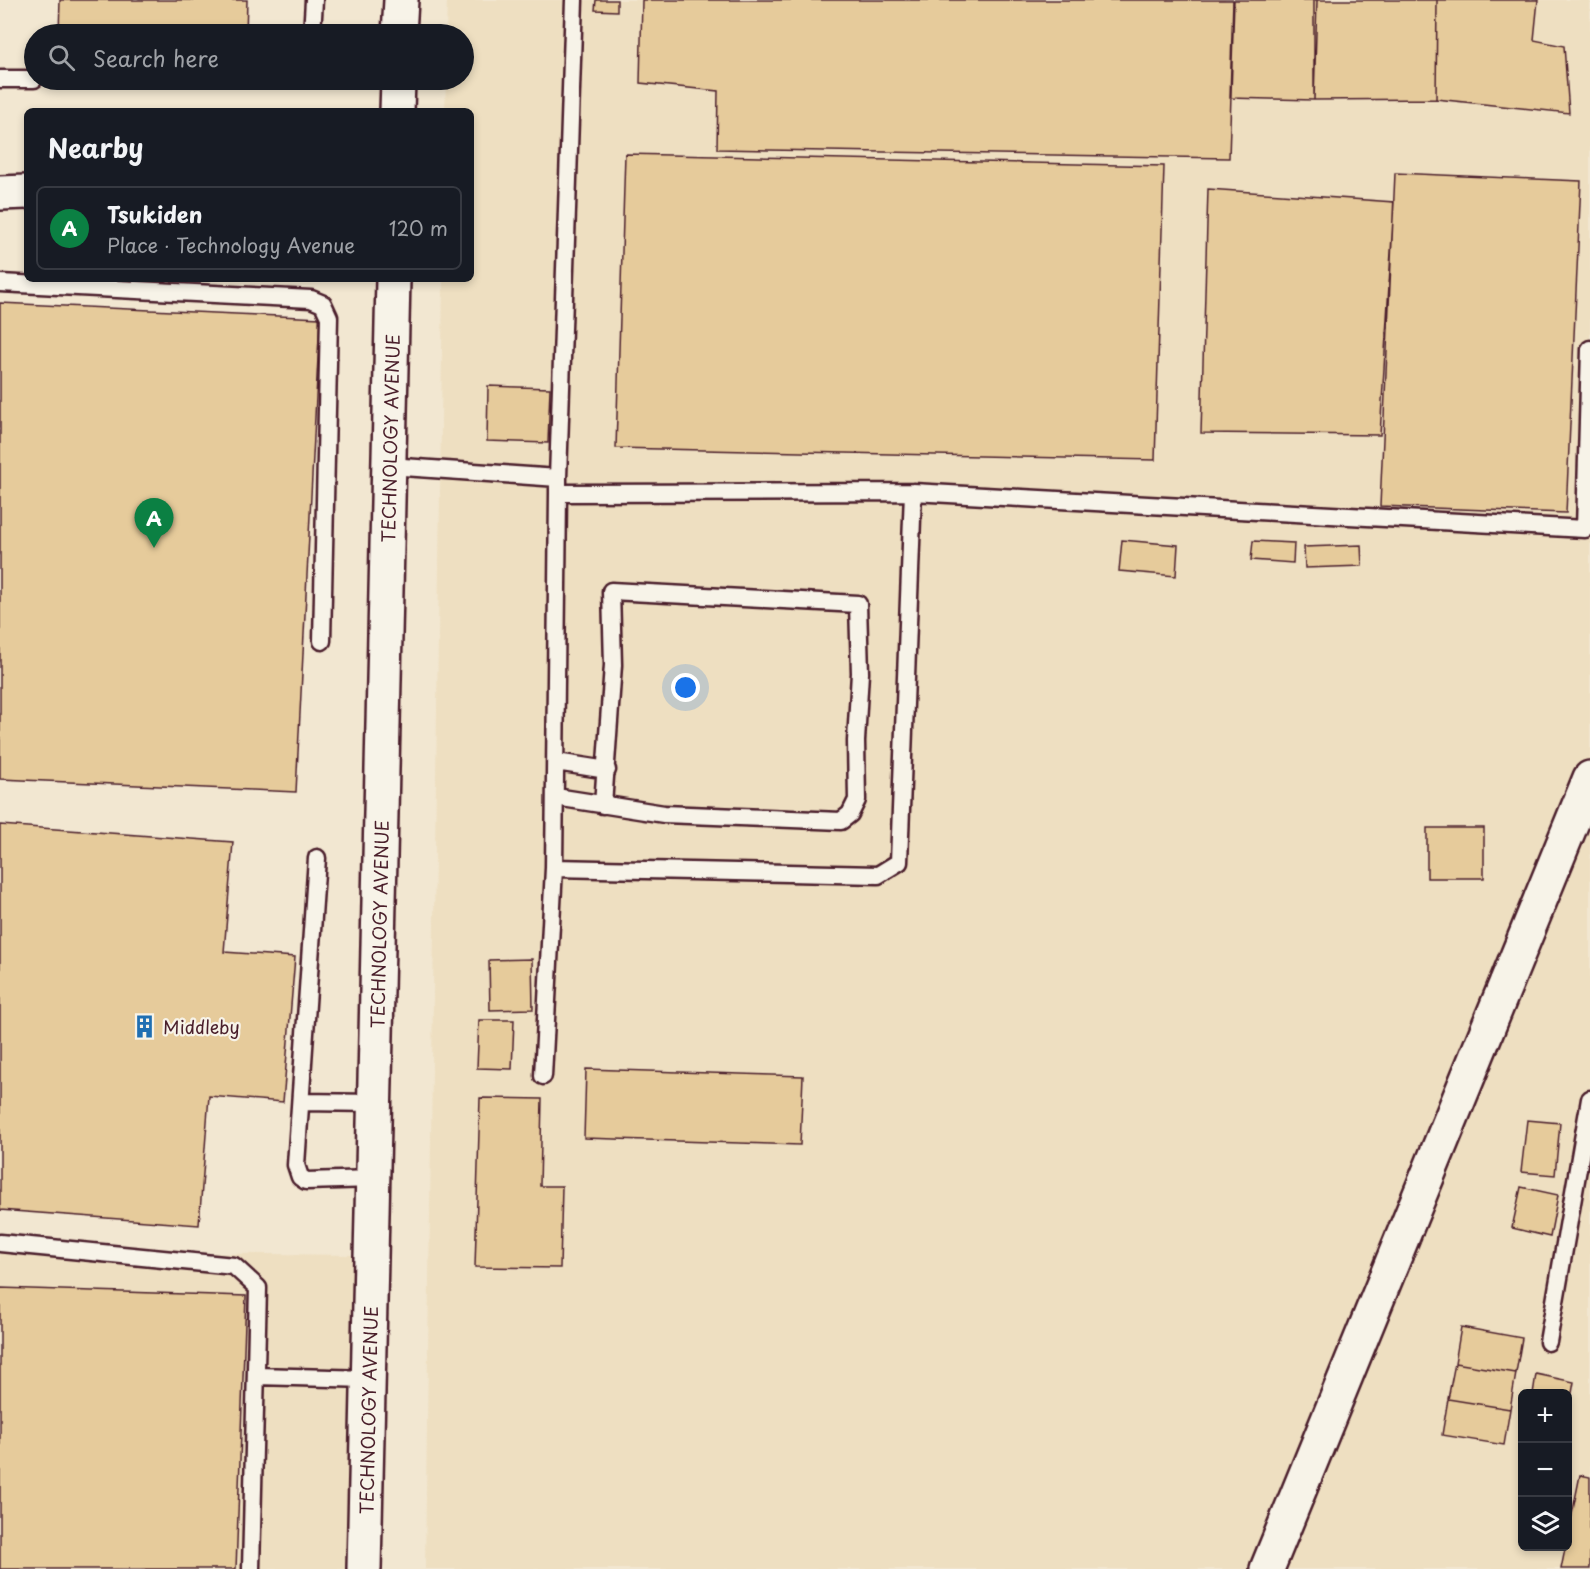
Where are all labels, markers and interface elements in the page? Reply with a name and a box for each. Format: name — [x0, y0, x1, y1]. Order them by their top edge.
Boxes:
search box — [24, 24, 474, 90]
icon: search — [45, 41, 78, 74]
text: Search here — [93, 41, 219, 74]
text: Nearby — [48, 128, 143, 167]
text: Tsukiden — [107, 197, 202, 230]
text: A — [62, 213, 77, 243]
text: 120 m — [389, 213, 448, 243]
text: Place · Technology Avenue — [107, 230, 355, 260]
street label: TECHNOLOGY AVENUE — [374, 334, 405, 543]
pin: A — [134, 498, 174, 548]
your location — [671, 673, 700, 702]
street label: TECHNOLOGY AVENUE — [363, 820, 394, 1029]
building icon: Middleby — [132, 1013, 158, 1039]
place label: Middleby — [163, 1013, 240, 1040]
street label: TECHNOLOGY AVENUE — [352, 1306, 383, 1515]
map controls — [1518, 1389, 1572, 1551]
button: + — [1518, 1389, 1572, 1443]
button: − — [1518, 1443, 1572, 1497]
button: layers — [1518, 1497, 1572, 1551]

